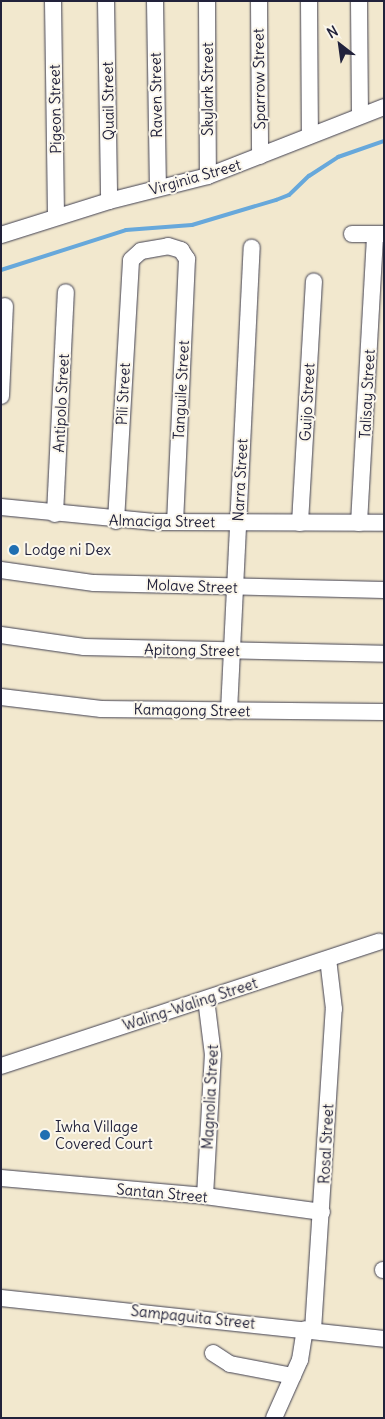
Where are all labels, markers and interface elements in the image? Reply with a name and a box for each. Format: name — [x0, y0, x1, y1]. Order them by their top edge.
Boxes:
north arrow — [315, 20, 365, 70]
text: N — [324, 22, 341, 42]
street label: Sparrow Street — [249, 28, 269, 130]
street label: Skylark Street — [199, 42, 217, 136]
street label: Raven Street — [146, 52, 166, 138]
street label: Quail Street — [98, 61, 118, 141]
street label: Pigeon Street — [45, 64, 65, 154]
street label: Virginia Street — [147, 155, 243, 199]
street label: Tanguile Street — [169, 340, 193, 440]
street label: Talisay Street — [356, 349, 378, 439]
street label: Antipolo Street — [49, 353, 73, 453]
street label: Pili Street — [112, 362, 134, 426]
street label: Guijo Street — [296, 362, 318, 442]
street label: Narra Street — [229, 438, 251, 522]
street label: Almaciga Street — [109, 511, 215, 531]
place label: Lodge ni Dex — [24, 541, 111, 559]
marker: Lodge ni Dex — [8, 544, 20, 556]
street label: Molave Street — [146, 575, 238, 597]
street label: Apitong Street — [144, 640, 240, 660]
street label: Kamagong Street — [133, 700, 251, 720]
street label: Waling-Waling Street — [120, 974, 260, 1034]
street label: Magnolia Street — [198, 1044, 222, 1150]
street label: Rosal Street — [315, 1103, 337, 1185]
place label: Iwha Village Covered Court — [55, 1117, 153, 1152]
marker: Iwha Village Covered Court — [39, 1129, 51, 1141]
street label: Santan Street — [116, 1180, 208, 1206]
street label: Sampaguita Street — [130, 1302, 256, 1332]

